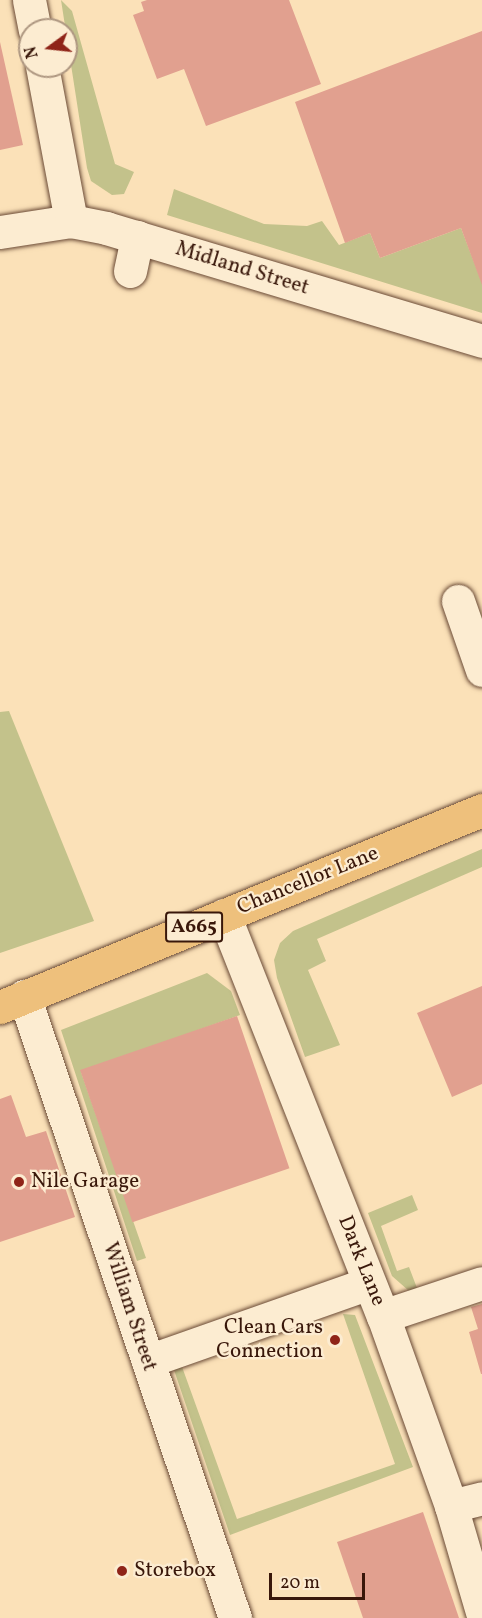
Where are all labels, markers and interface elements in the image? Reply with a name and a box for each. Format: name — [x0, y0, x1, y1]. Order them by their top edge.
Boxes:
north arrow — [18, 18, 78, 78]
text: N — [20, 44, 45, 61]
street label: Midland Street — [172, 237, 312, 301]
street label: Chancellor Lane — [234, 841, 382, 921]
road number: A665 — [164, 910, 224, 944]
place label: Nile Garage — [31, 1169, 139, 1195]
marker: Nile Garage — [12, 1175, 26, 1189]
street label: Dark Lane — [332, 1212, 390, 1310]
street label: William Street — [96, 1239, 162, 1375]
place label: Clean Cars Connection — [216, 1315, 323, 1365]
marker: Clean Cars Connection — [328, 1333, 342, 1347]
place label: Storebox — [134, 1558, 216, 1584]
scale bar — [272, 1561, 368, 1599]
marker: Storebox — [115, 1564, 129, 1578]
text: 20 m — [280, 1571, 320, 1596]

